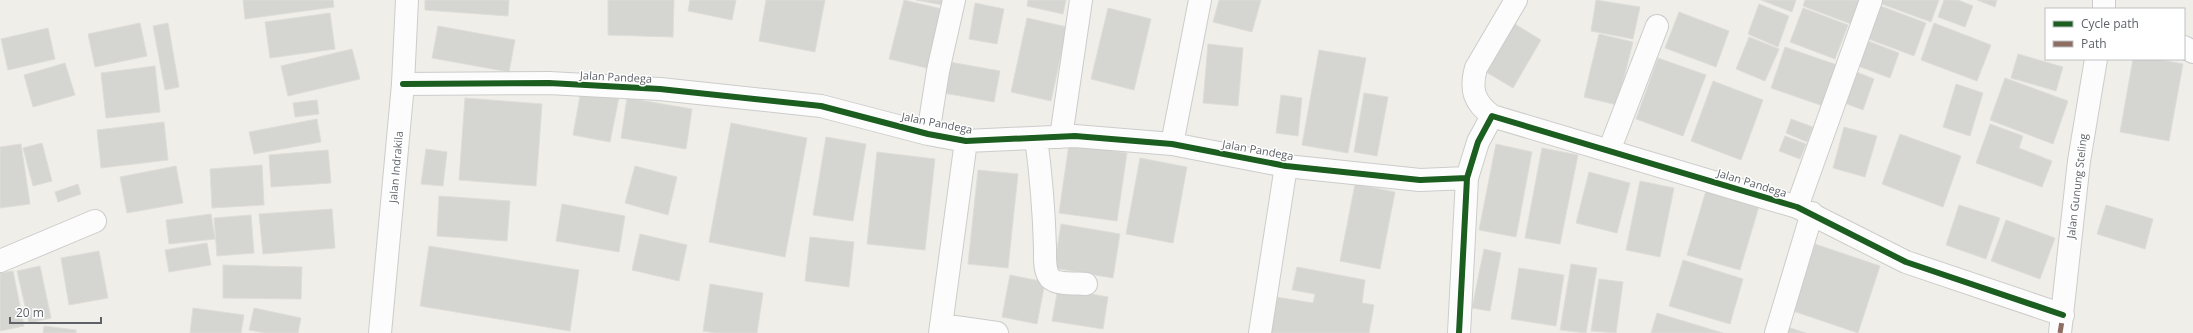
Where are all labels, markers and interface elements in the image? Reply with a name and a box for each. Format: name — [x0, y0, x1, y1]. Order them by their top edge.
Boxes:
legend — [2045, 8, 2185, 60]
text: Cycle path — [2081, 15, 2139, 32]
text: Path — [2081, 35, 2107, 52]
street label: Jalan Pandega — [579, 67, 652, 86]
street label: Jalan Pandega — [899, 108, 974, 137]
street label: Jalan Indrakila — [385, 130, 406, 205]
street label: Jalan Gunung Steling — [2062, 133, 2090, 240]
street label: Jalan Pandega — [1220, 136, 1295, 163]
street label: Jalan Pandega — [1715, 165, 1789, 200]
scale bar — [10, 299, 101, 325]
text: 20 m — [16, 304, 44, 321]

